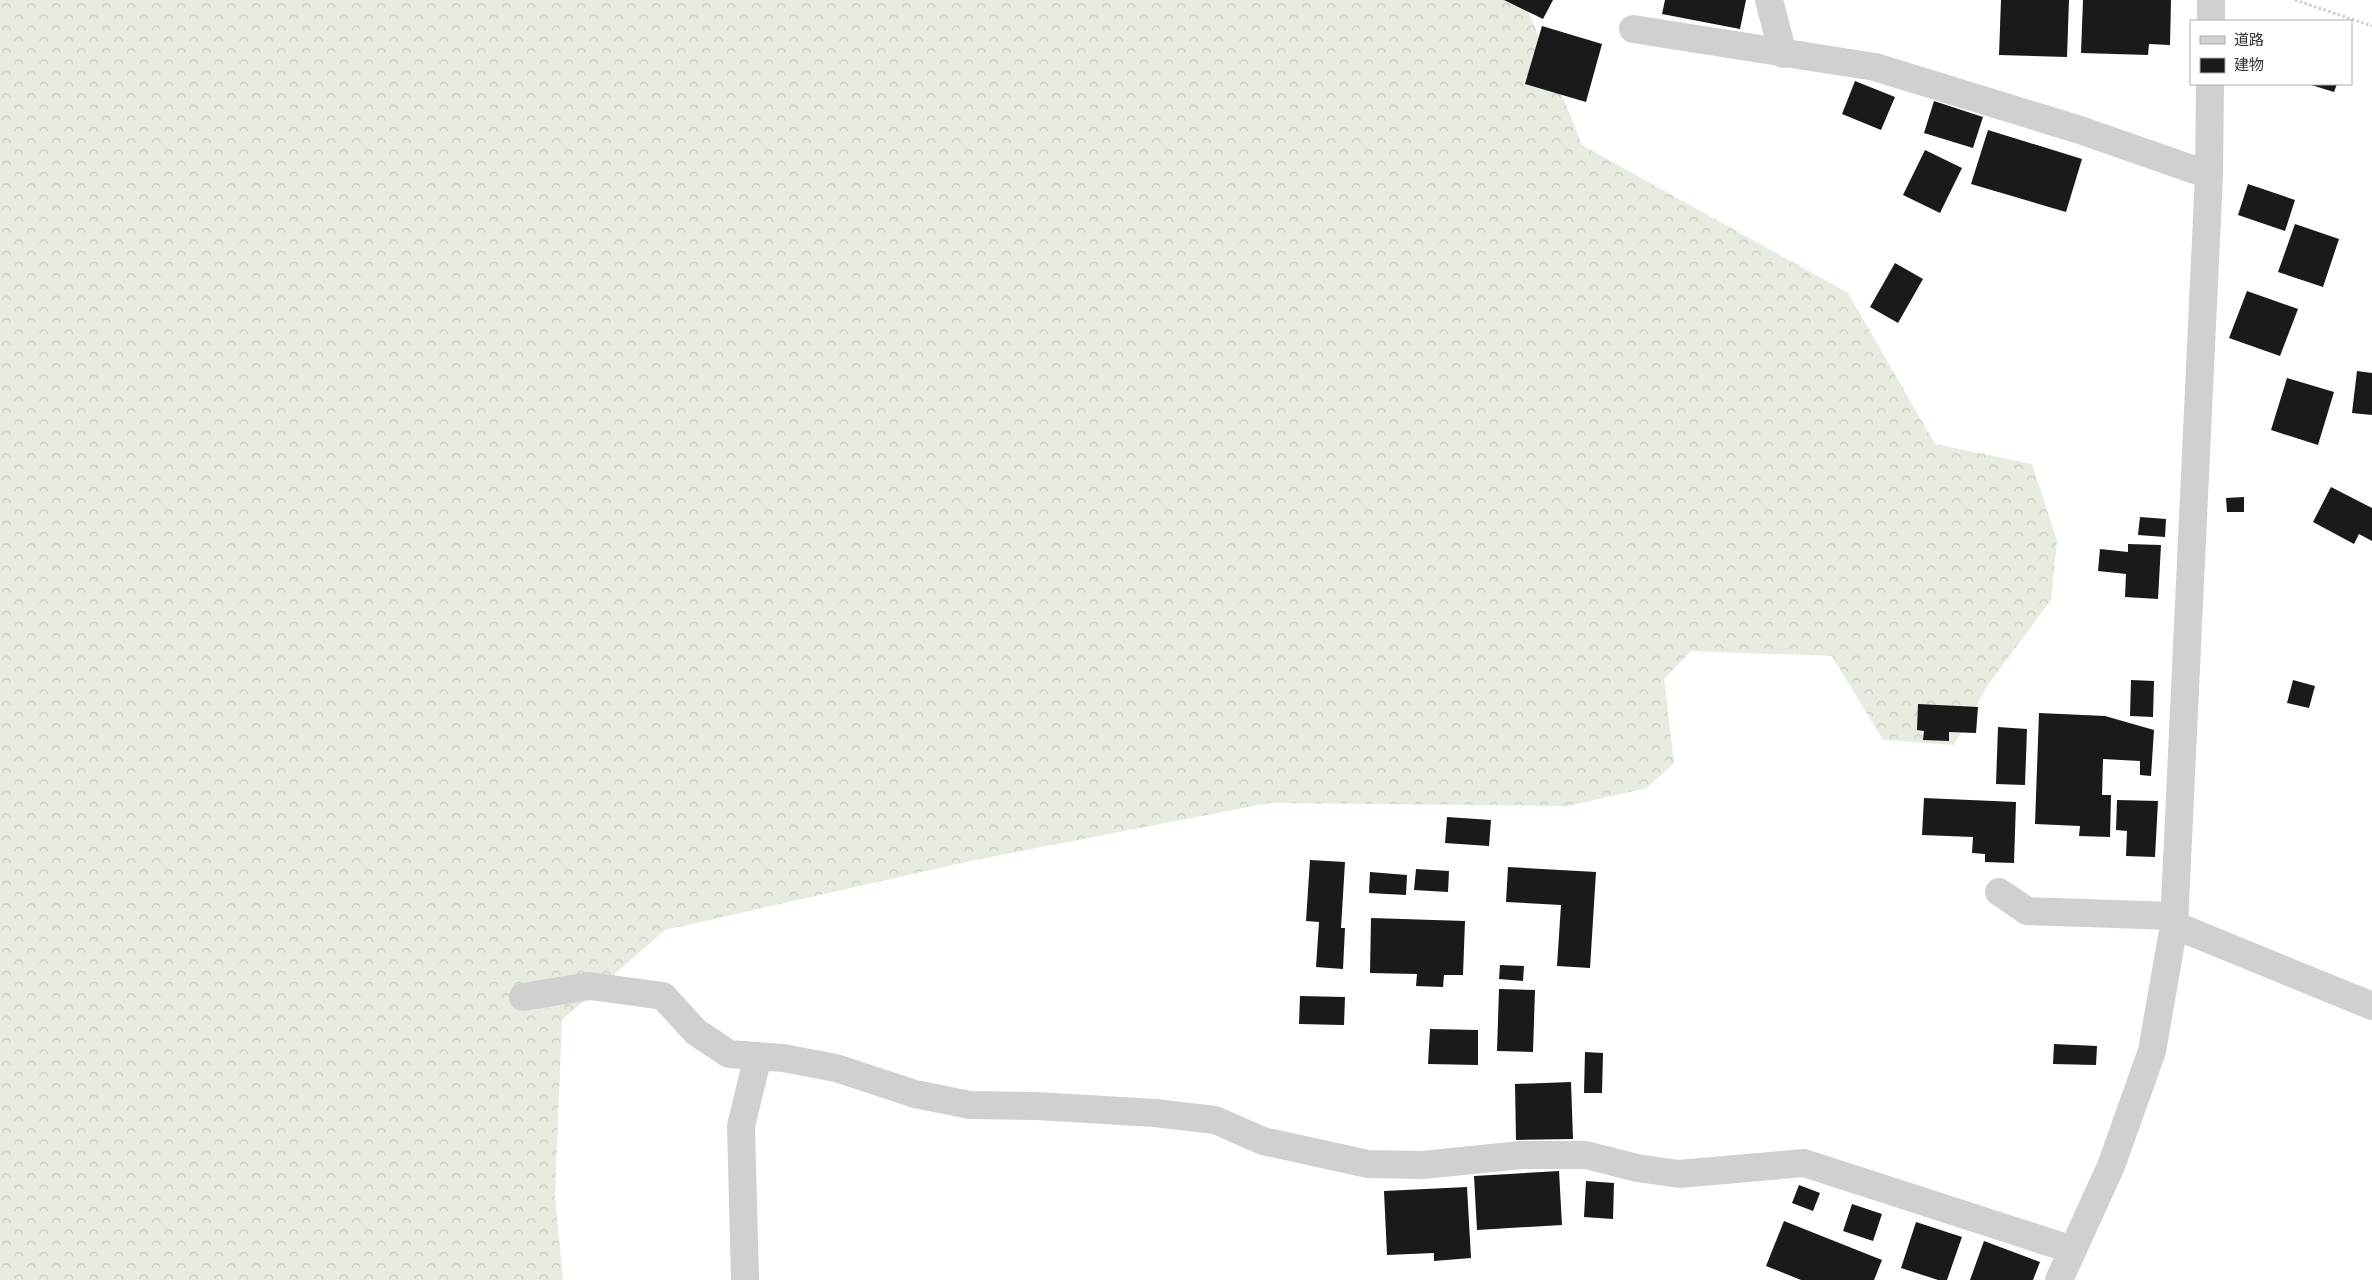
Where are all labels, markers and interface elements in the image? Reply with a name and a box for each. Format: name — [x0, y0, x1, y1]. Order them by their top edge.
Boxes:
legend — [2190, 20, 2352, 85]
text: 道路 — [2234, 31, 2264, 48]
text: 建物 — [2234, 56, 2264, 73]

